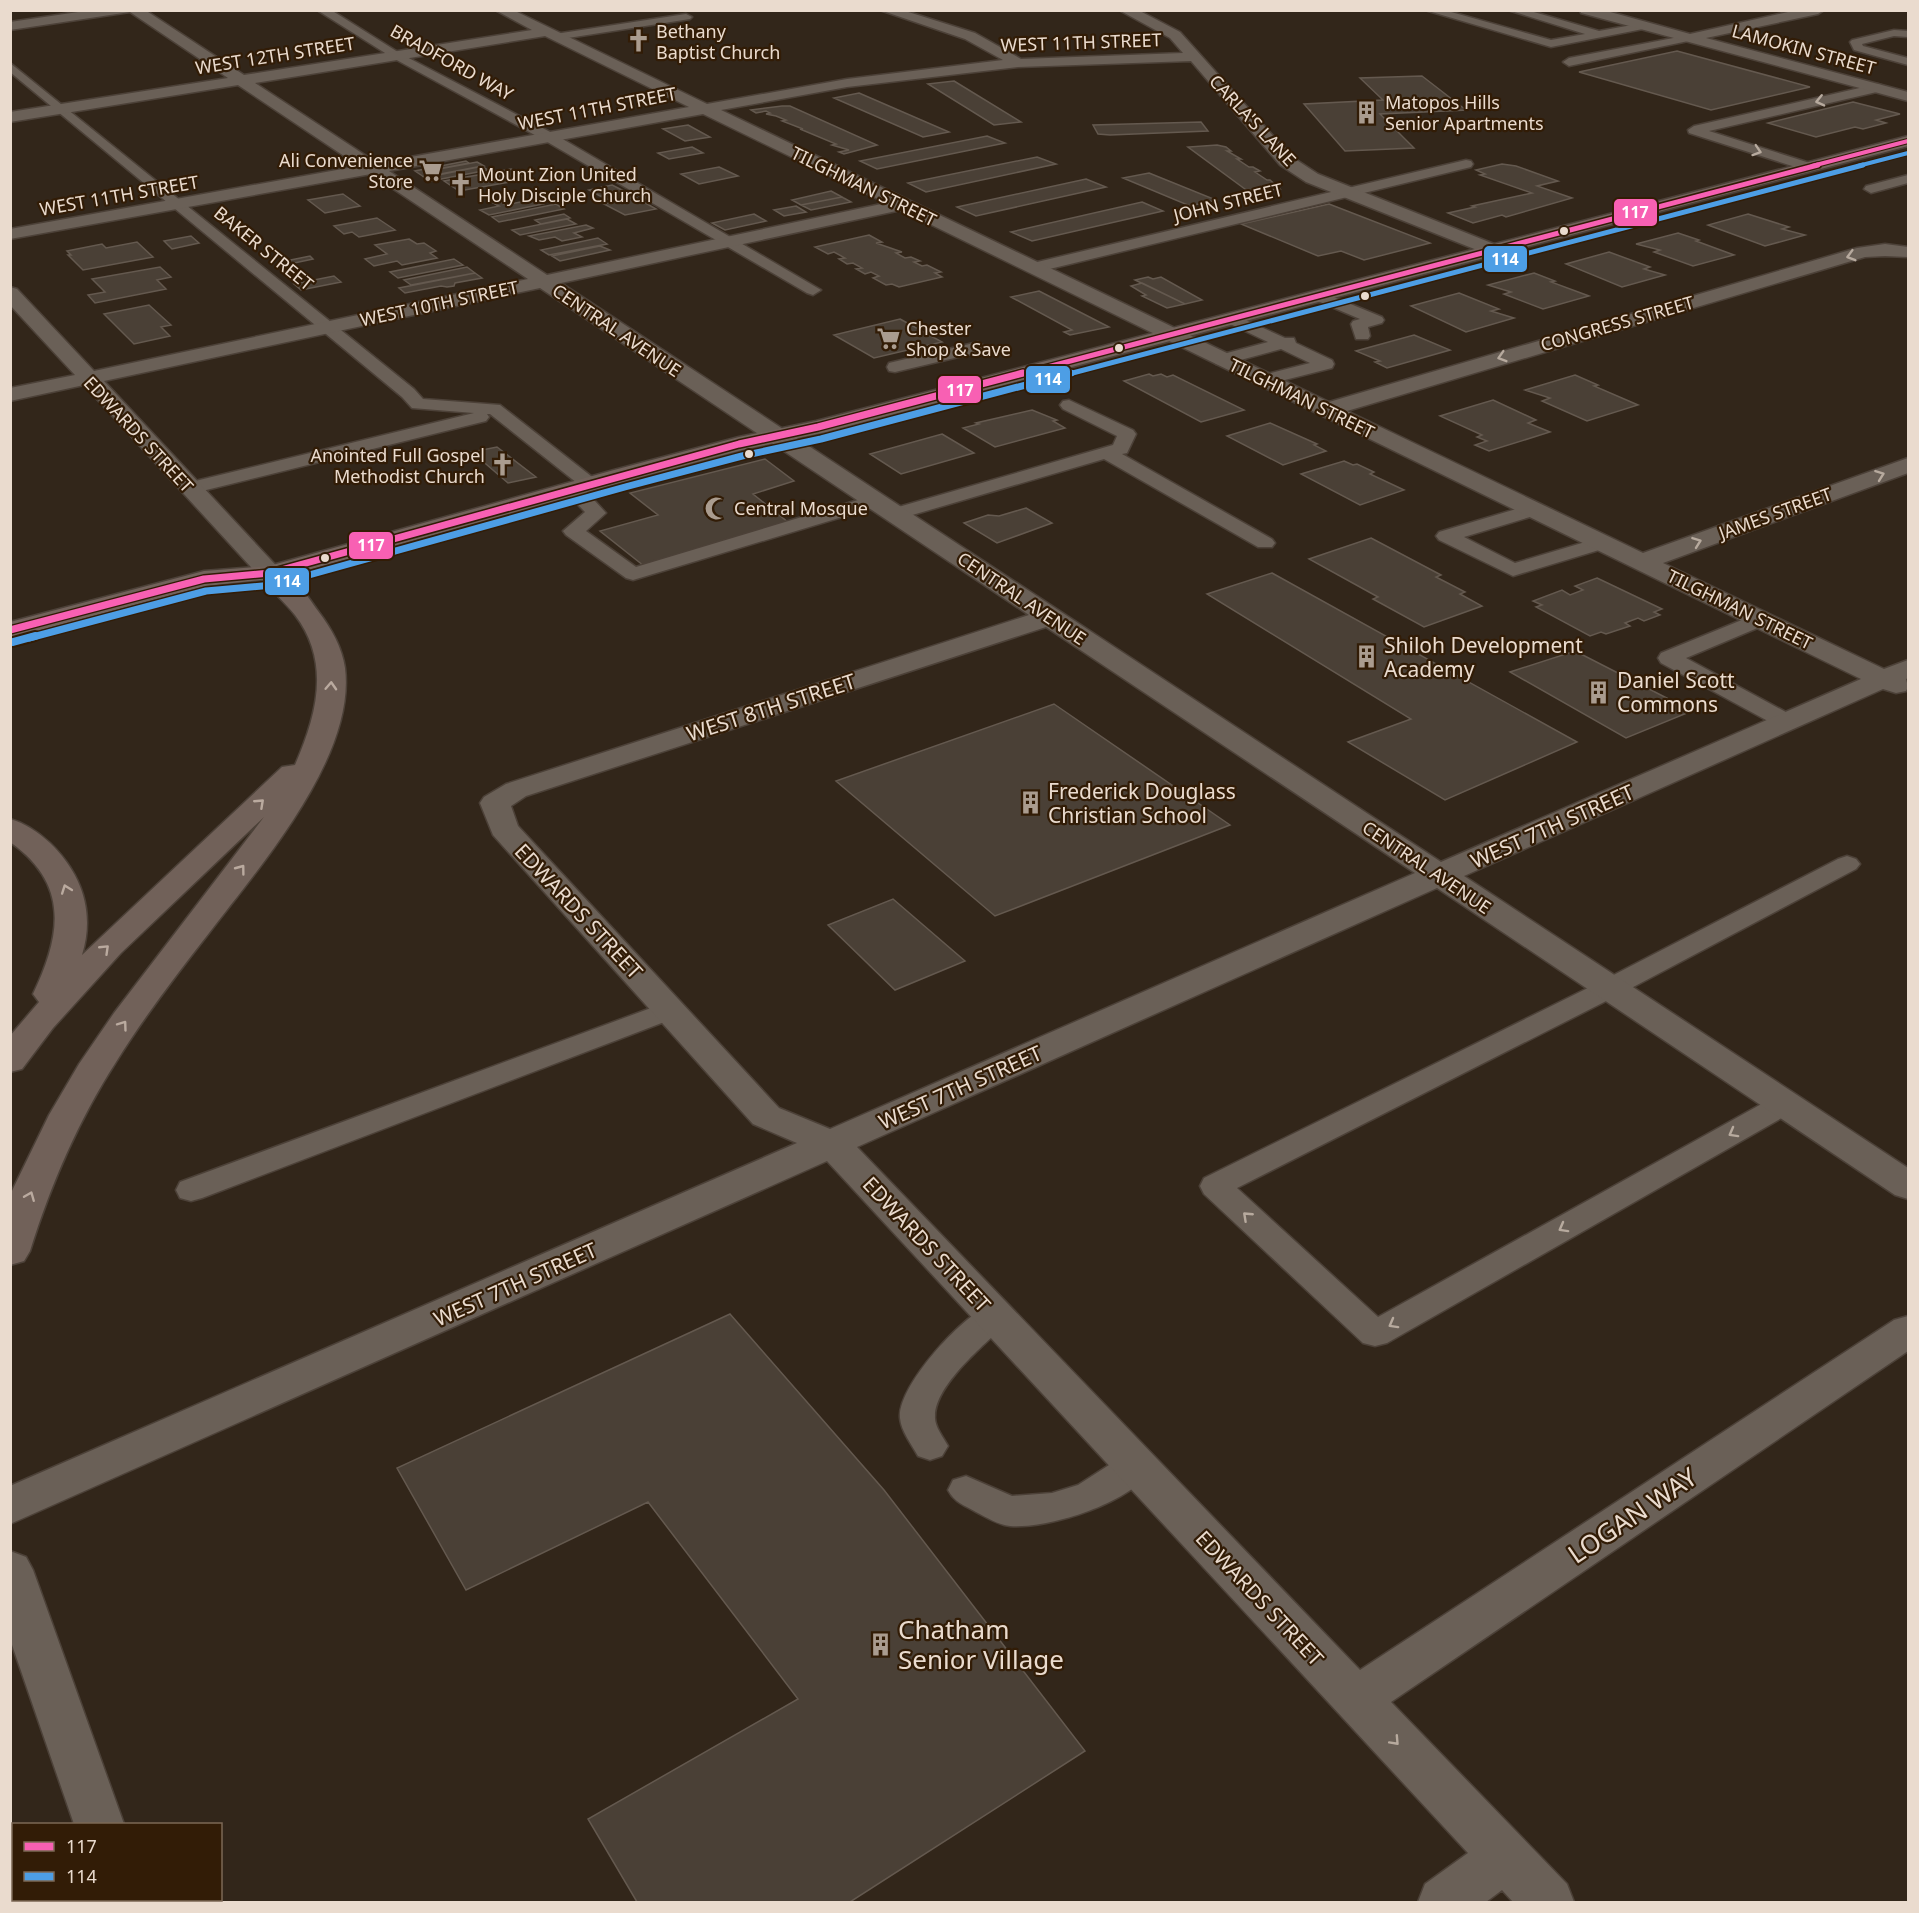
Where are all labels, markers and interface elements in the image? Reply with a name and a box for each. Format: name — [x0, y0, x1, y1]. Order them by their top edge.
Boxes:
street label: BRADFORD WAY — [386, 18, 518, 106]
street label: LAMOKIN STREET — [1729, 18, 1879, 80]
place label: Bethany Baptist Church — [656, 19, 780, 64]
street label: WEST 11TH STREET — [1000, 27, 1162, 57]
church icon: Bethany Baptist Church — [625, 28, 651, 54]
street label: WEST 12TH STREET — [194, 31, 356, 79]
street label: CARLA'S LANE — [1204, 69, 1302, 171]
street label: WEST 11TH STREET — [516, 81, 678, 135]
place label: Matopos Hills Senior Apartments — [1385, 90, 1544, 135]
one-way arrow — [1815, 94, 1825, 107]
building icon: Matopos Hills Senior Apartments — [1354, 99, 1380, 125]
street label: TILGHMAN STREET — [787, 140, 941, 232]
one-way arrow — [1751, 143, 1762, 156]
place label: Ali Convenience Store — [279, 148, 413, 193]
supermarket icon: Ali Convenience Store — [418, 157, 444, 183]
place label: Mount Zion United Holy Disciple Church — [478, 162, 651, 207]
street label: WEST 11TH STREET — [38, 169, 200, 221]
church icon: Mount Zion United Holy Disciple Church — [447, 171, 473, 197]
street label: JOHN STREET — [1169, 177, 1285, 228]
line badge: 117 — [1613, 198, 1658, 227]
street label: BAKER STREET — [209, 200, 319, 296]
text: 117 — [1621, 201, 1649, 223]
unlabelled marker — [1558, 225, 1570, 237]
line badge: 114 — [1483, 245, 1528, 273]
text: 114 — [1491, 248, 1519, 270]
one-way arrow — [1846, 249, 1857, 261]
street label: WEST 10TH STREET — [358, 275, 520, 331]
street label: CENTRAL AVENUE — [548, 278, 686, 382]
unlabelled marker — [1359, 290, 1371, 302]
street label: CONGRESS STREET — [1537, 290, 1697, 356]
place label: Chester Shop & Save — [906, 316, 1011, 361]
supermarket icon: Chester Shop & Save — [875, 325, 901, 351]
unlabelled marker — [1113, 342, 1125, 354]
one-way arrow — [1497, 350, 1508, 362]
street label: TILGHMAN STREET — [1225, 352, 1379, 444]
line badge: 114 — [1025, 365, 1071, 394]
text: 114 — [1034, 368, 1062, 390]
street label: EDWARDS STREET — [79, 371, 199, 497]
line badge: 117 — [937, 375, 982, 404]
text: 117 — [946, 379, 974, 401]
place label: Anointed Full Gospel Methodist Church — [310, 443, 485, 488]
unlabelled marker — [743, 448, 755, 460]
church icon: Anointed Full Gospel Methodist Church — [490, 452, 516, 478]
one-way arrow — [1874, 470, 1885, 483]
street label: JAMES STREET — [1713, 481, 1835, 545]
mosque icon: Central Mosque — [703, 495, 729, 521]
place label: Central Mosque — [734, 496, 868, 520]
line badge: 117 — [348, 531, 394, 560]
text: 117 — [357, 534, 385, 556]
one-way arrow — [1691, 536, 1701, 549]
street label: CENTRAL AVENUE — [953, 546, 1091, 650]
unlabelled marker — [319, 552, 331, 564]
street label: TILGHMAN STREET — [1663, 563, 1817, 655]
line badge: 114 — [264, 567, 310, 596]
text: 114 — [273, 570, 301, 592]
place label: Shiloh Development Academy — [1384, 631, 1583, 683]
building icon: Shiloh Development Academy — [1353, 644, 1379, 670]
street label: WEST 8TH STREET — [683, 666, 859, 747]
place label: Daniel Scott Commons — [1617, 666, 1735, 718]
building icon: Daniel Scott Commons — [1586, 679, 1612, 705]
one-way arrow — [325, 681, 338, 690]
place label: Frederick Douglass Christian School — [1048, 777, 1236, 829]
street label: WEST 7TH STREET — [1466, 777, 1638, 875]
building icon: Frederick Douglass Christian School — [1017, 790, 1043, 816]
one-way arrow — [253, 799, 264, 810]
street label: CENTRAL AVENUE — [1358, 815, 1496, 919]
street label: EDWARDS STREET — [509, 837, 649, 985]
one-way arrow — [233, 865, 244, 876]
one-way arrow — [60, 884, 73, 895]
one-way arrow — [97, 946, 108, 957]
one-way arrow — [116, 1021, 127, 1032]
street label: WEST 7TH STREET — [874, 1038, 1046, 1136]
one-way arrow — [1729, 1126, 1739, 1137]
street label: EDWARDS STREET — [857, 1170, 997, 1318]
one-way arrow — [23, 1191, 35, 1202]
one-way arrow — [1244, 1212, 1254, 1223]
one-way arrow — [1559, 1221, 1569, 1232]
street label: WEST 7TH STREET — [429, 1235, 601, 1333]
one-way arrow — [1389, 1316, 1399, 1328]
street label: LOGAN WAY — [1560, 1458, 1704, 1571]
street label: EDWARDS STREET — [1190, 1524, 1330, 1672]
place label: Chatham Senior Village — [898, 1611, 1064, 1677]
building icon: Chatham Senior Village — [867, 1631, 893, 1657]
one-way arrow — [1388, 1735, 1399, 1745]
legend — [12, 1823, 222, 1901]
text: 117 — [66, 1834, 97, 1858]
text: 114 — [66, 1864, 97, 1888]

